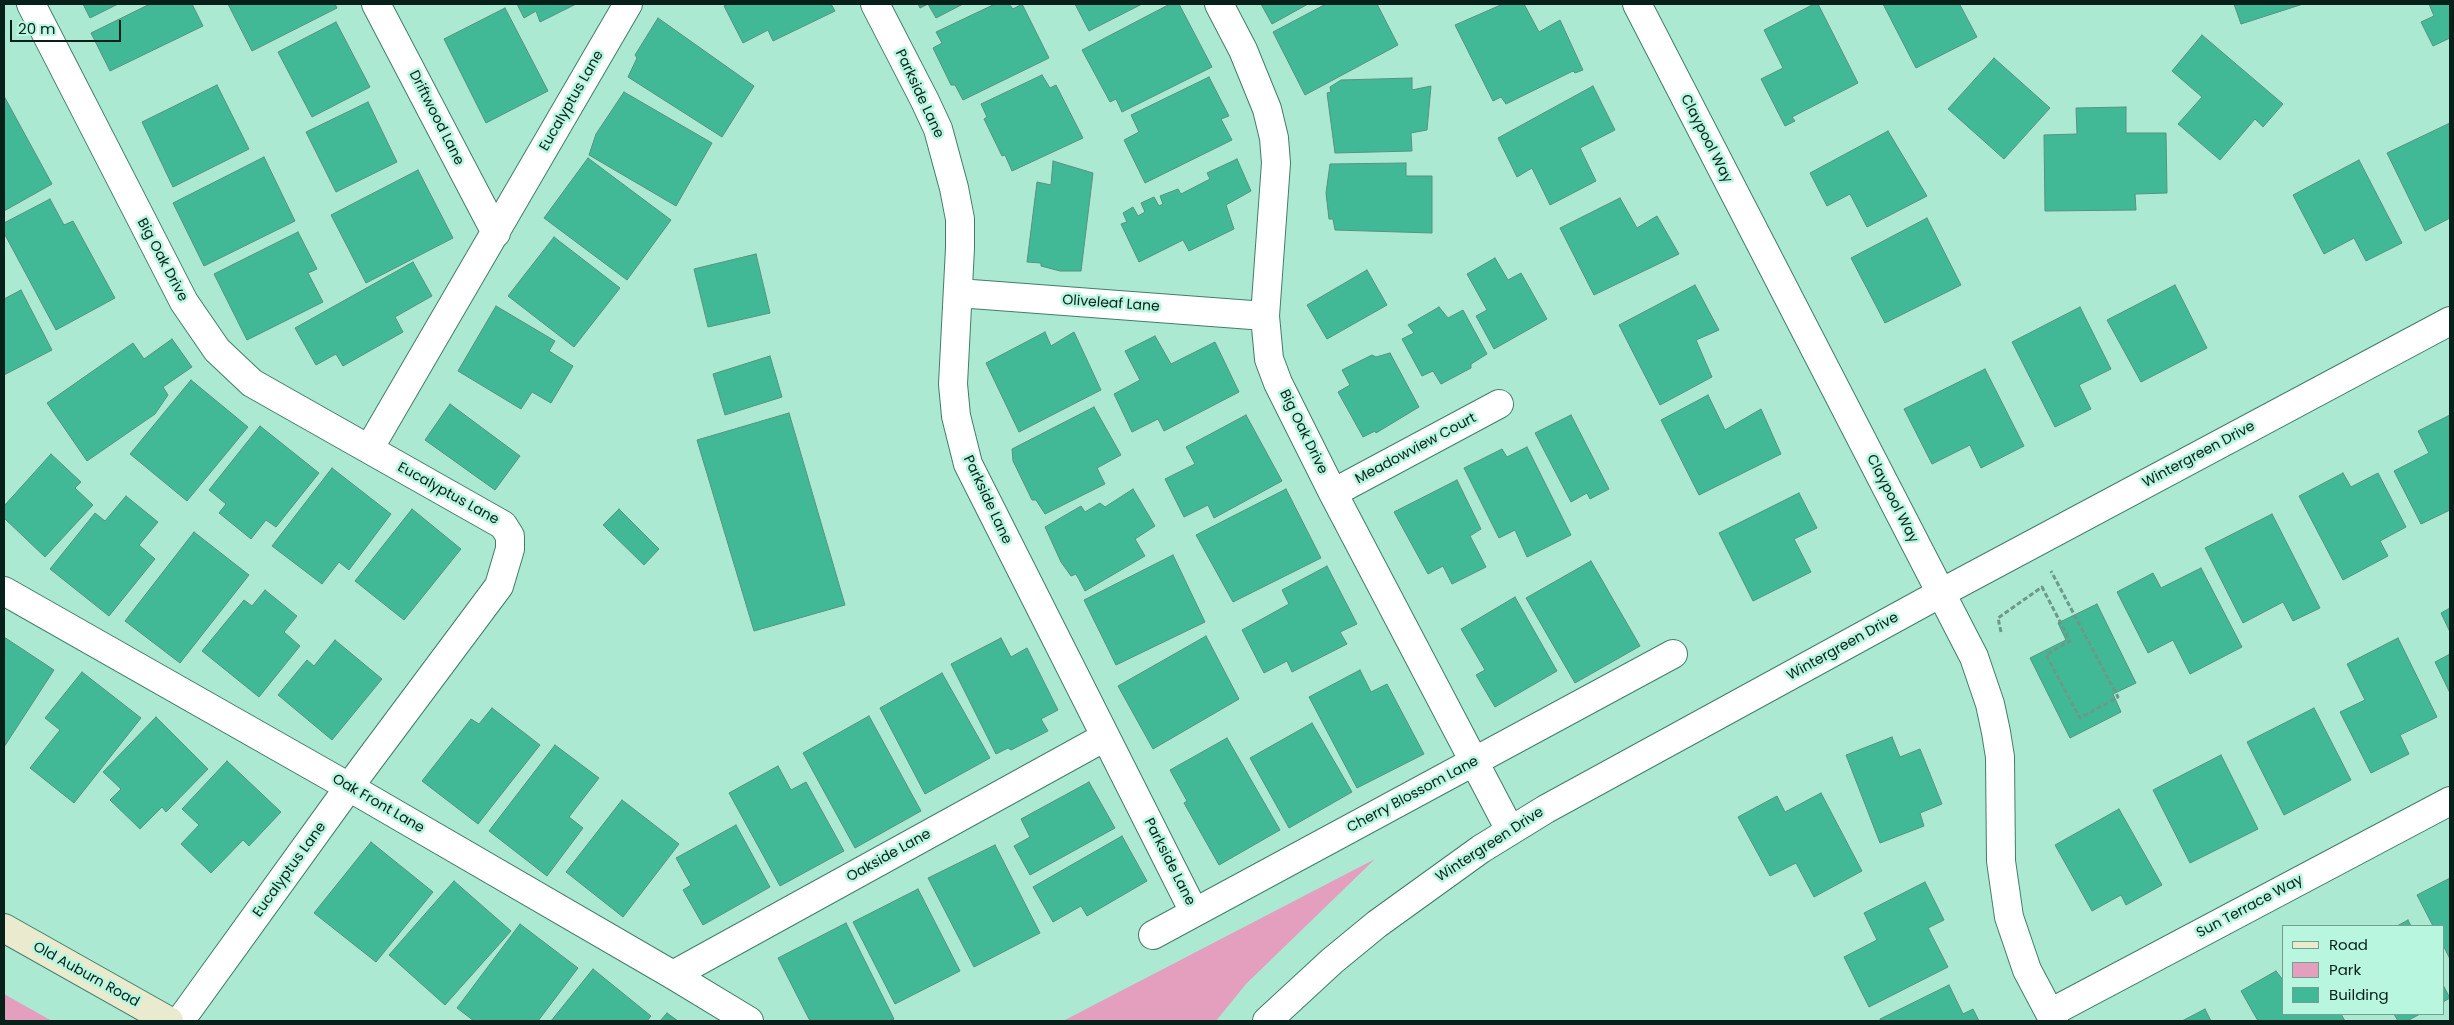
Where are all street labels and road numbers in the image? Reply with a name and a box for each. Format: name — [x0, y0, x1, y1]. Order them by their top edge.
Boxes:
street label: Parkside Lane — [891, 47, 947, 141]
street label: Eucalyptus Lane — [536, 48, 608, 154]
street label: Driftwood Lane — [405, 68, 467, 168]
street label: Claypool Way — [1676, 92, 1736, 186]
street label: Big Oak Drive — [133, 216, 191, 304]
street label: Oliveleaf Lane — [1062, 292, 1160, 316]
street label: Big Oak Drive — [1275, 387, 1331, 477]
street label: Meadowview Court — [1353, 410, 1479, 488]
street label: Wintergreen Drive — [2140, 418, 2258, 492]
street label: Claypool Way — [1862, 452, 1922, 546]
street label: Parkside Lane — [959, 453, 1015, 547]
street label: Eucalyptus Lane — [394, 459, 502, 529]
street label: Wintergreen Drive — [1784, 609, 1902, 685]
street label: Cherry Blossom Lane — [1344, 753, 1482, 837]
street label: Oak Front Lane — [329, 771, 427, 837]
street label: Wintergreen Drive — [1433, 804, 1547, 886]
street label: Parkside Lane — [1140, 816, 1198, 908]
street label: Eucalyptus Lane — [250, 819, 330, 921]
street label: Oakside Lane — [844, 826, 934, 886]
street label: Sun Terrace Way — [2194, 872, 2306, 942]
street label: Old Auburn Road — [30, 939, 142, 1011]

